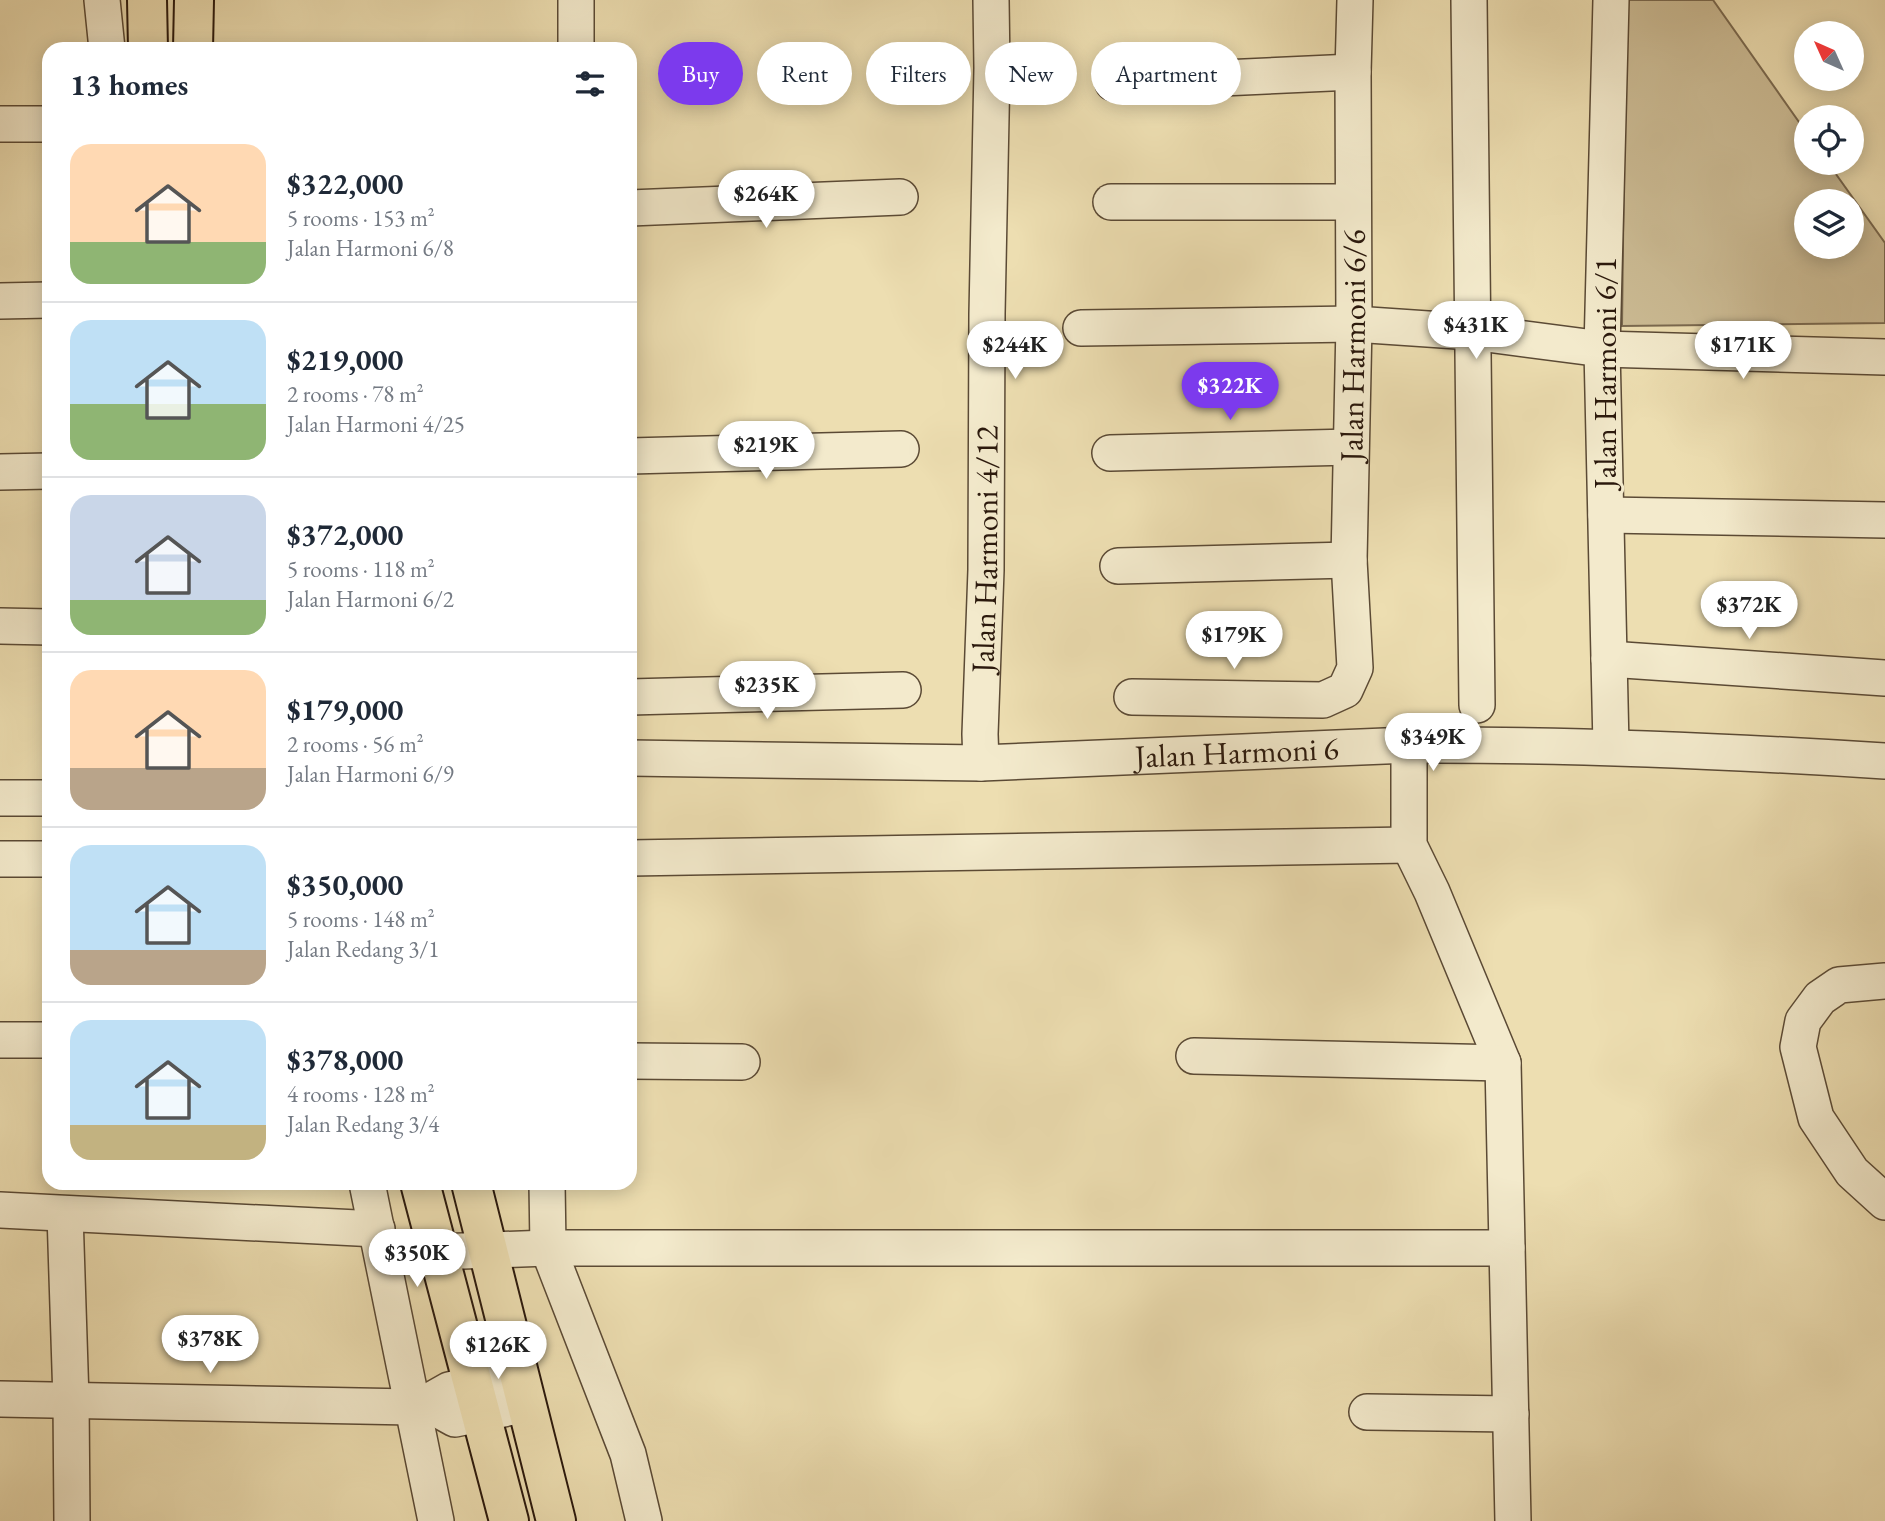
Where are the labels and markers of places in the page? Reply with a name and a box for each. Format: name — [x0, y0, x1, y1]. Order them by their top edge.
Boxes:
pin: $264K — [717, 170, 815, 230]
pin: $431K — [1427, 302, 1525, 361]
pin: $244K — [966, 322, 1064, 381]
pin: $171K — [1694, 322, 1792, 381]
pin: $322K — [1181, 362, 1279, 422]
pin: $219K — [717, 421, 815, 481]
pin: $372K — [1700, 582, 1798, 641]
pin: $179K — [1185, 612, 1283, 671]
pin: $235K — [718, 662, 816, 721]
pin: $349K — [1384, 714, 1482, 773]
pin: $350K — [368, 1230, 466, 1289]
pin: $378K — [161, 1316, 259, 1375]
pin: $126K — [449, 1322, 547, 1381]

